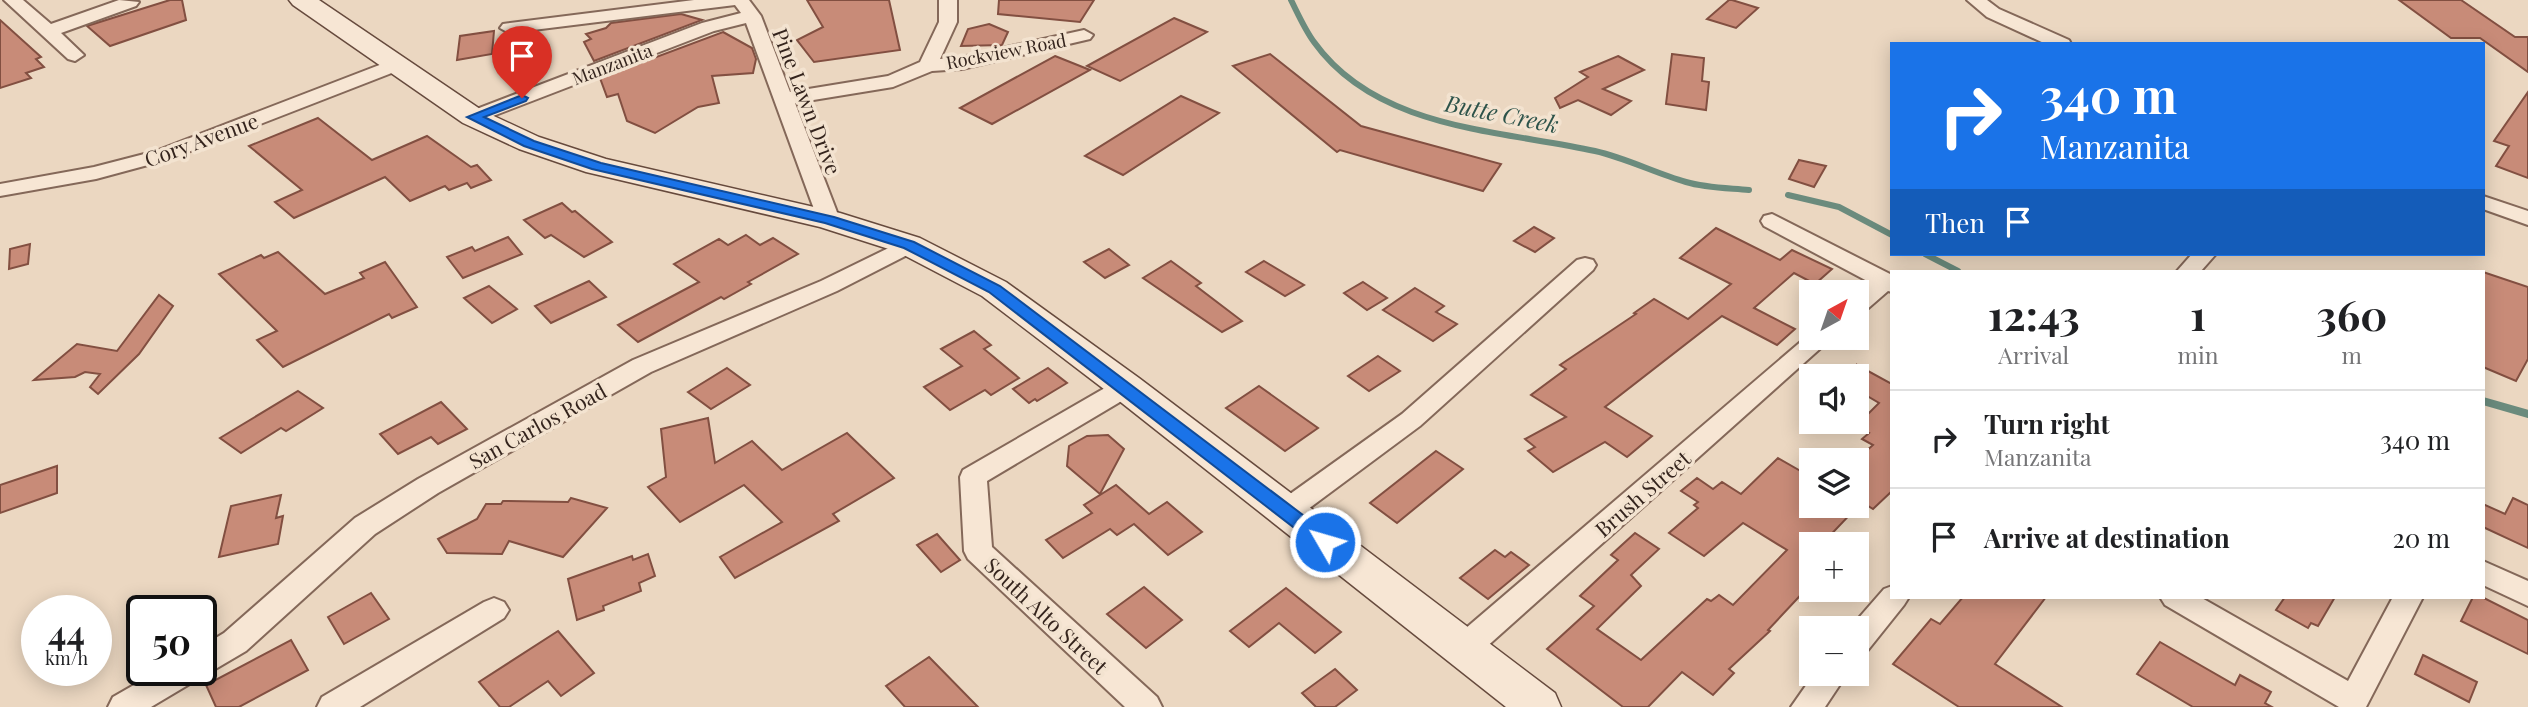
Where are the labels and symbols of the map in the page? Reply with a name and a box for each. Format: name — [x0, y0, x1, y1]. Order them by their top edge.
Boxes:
street label: Pine Lawn Drive — [767, 24, 849, 178]
pin — [492, 26, 552, 98]
street label: Rockview Road — [944, 27, 1069, 74]
street label: Manzanita — [568, 38, 656, 90]
water label: Butte Creek — [1442, 87, 1562, 139]
street label: Cory Avenue — [140, 105, 262, 173]
north arrow — [1799, 280, 1869, 350]
street label: San Carlos Road — [463, 376, 611, 474]
street label: Brush Street — [1588, 443, 1696, 542]
position arrow — [1288, 505, 1362, 579]
street label: South Alto Street — [979, 550, 1115, 680]
speed limit sign: 50 — [126, 595, 217, 686]

